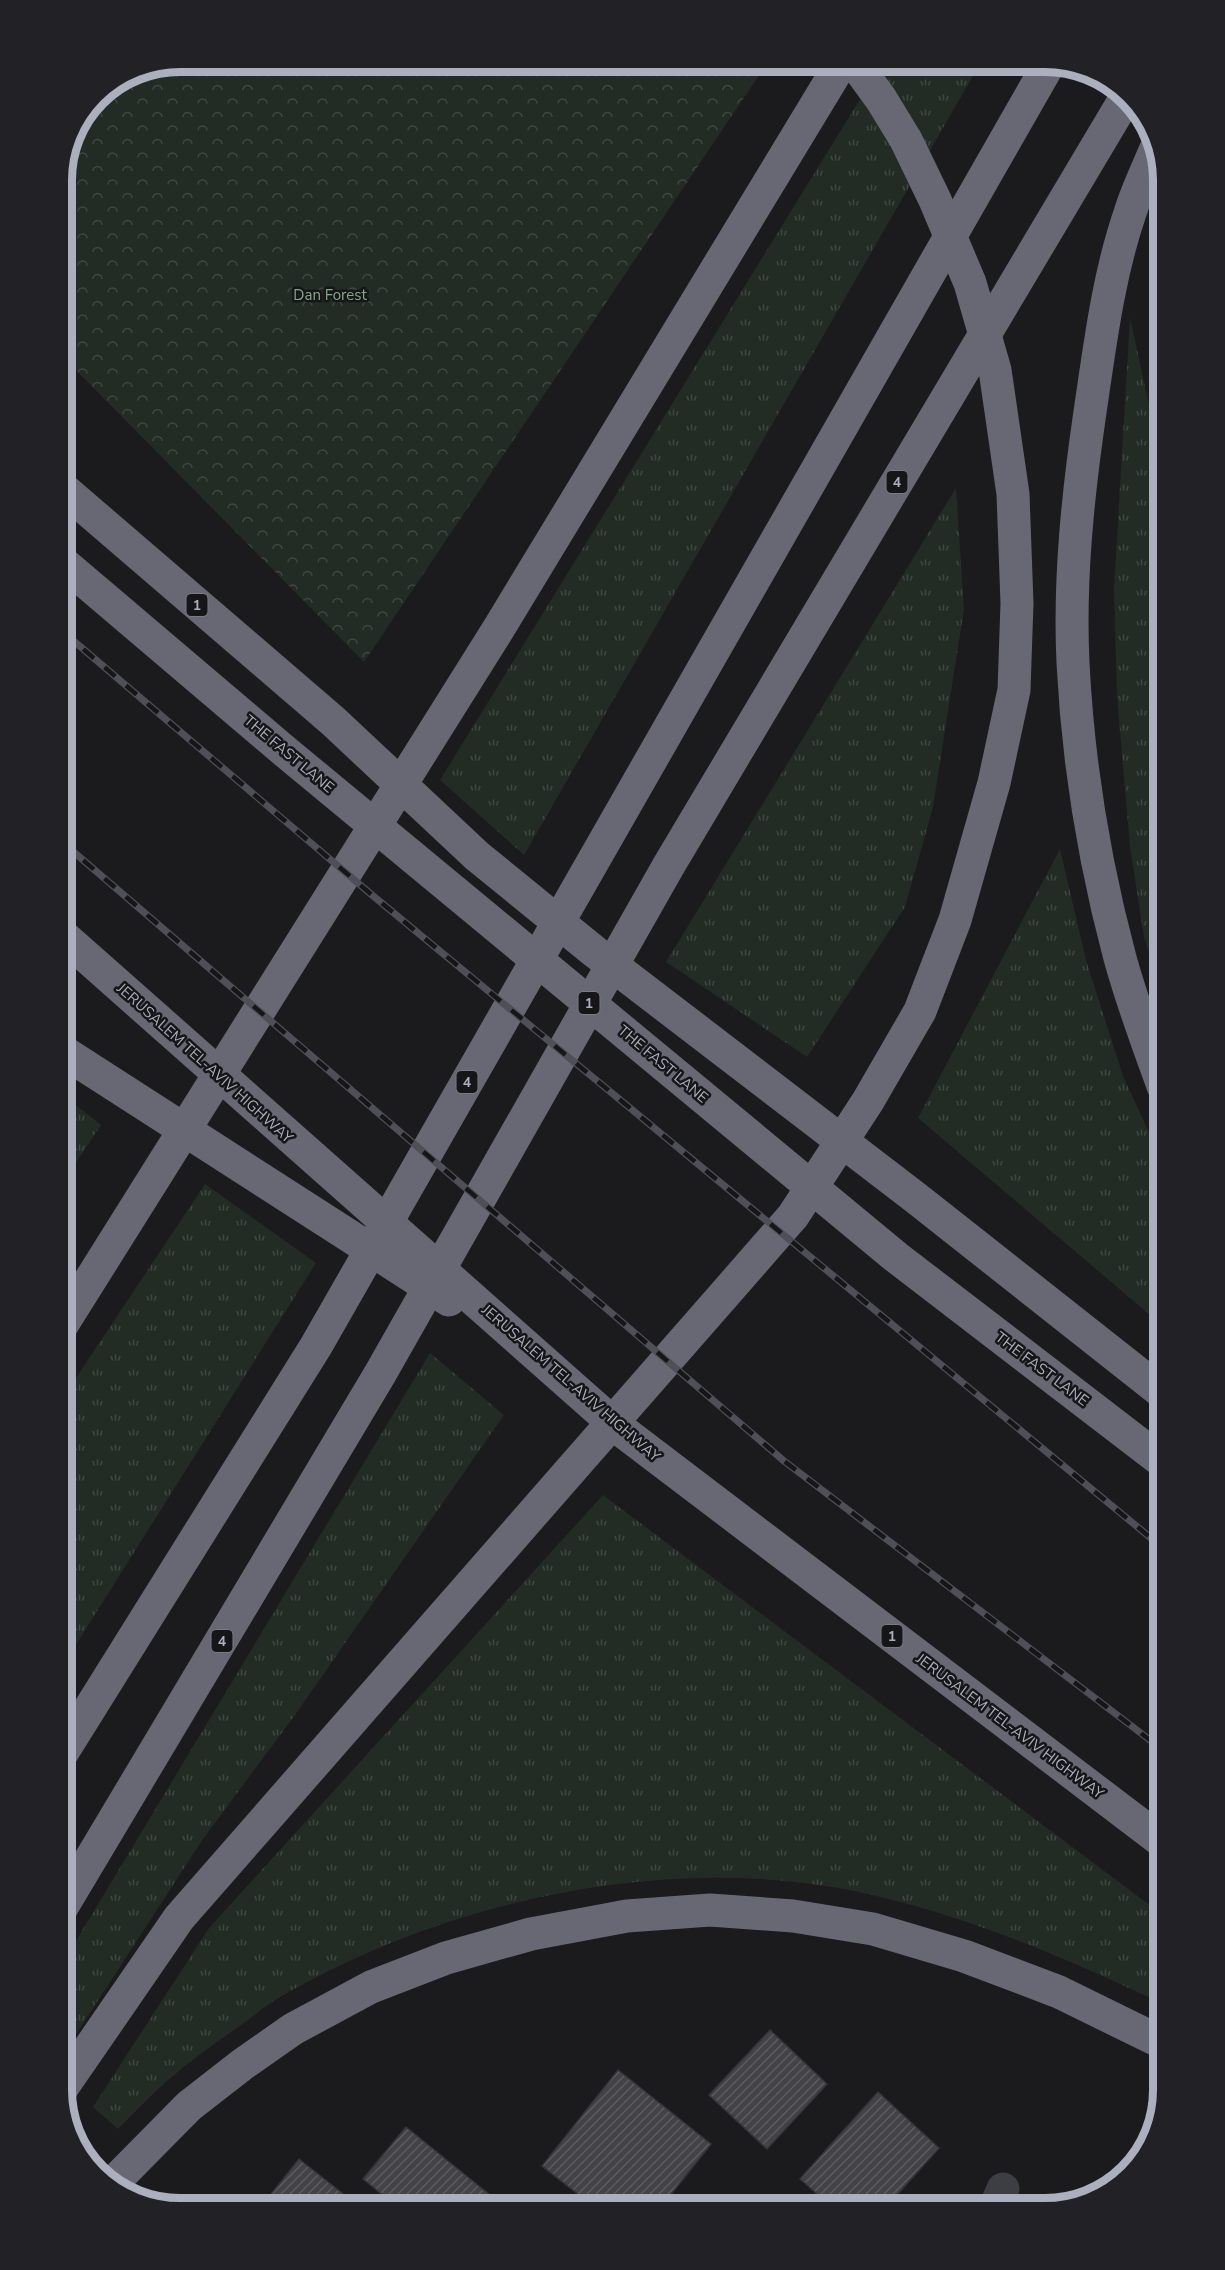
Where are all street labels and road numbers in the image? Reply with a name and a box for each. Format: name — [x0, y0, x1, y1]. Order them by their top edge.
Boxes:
road number: 4 — [886, 471, 908, 493]
road number: 1 — [186, 594, 208, 616]
street label: THE FAST LANE — [240, 710, 338, 798]
street label: JERUSALEM TEL-AVIV HIGHWAY — [112, 978, 298, 1148]
road number: 1 — [578, 992, 600, 1014]
street label: THE FAST LANE — [614, 1020, 712, 1108]
road number: 4 — [456, 1071, 478, 1093]
street label: JERUSALEM TEL-AVIV HIGHWAY — [477, 1299, 665, 1467]
street label: THE FAST LANE — [991, 1327, 1093, 1411]
road number: 1 — [882, 1625, 902, 1647]
road number: 4 — [212, 1630, 232, 1652]
street label: JERUSALEM TEL-AVIV HIGHWAY — [911, 1648, 1109, 1804]

